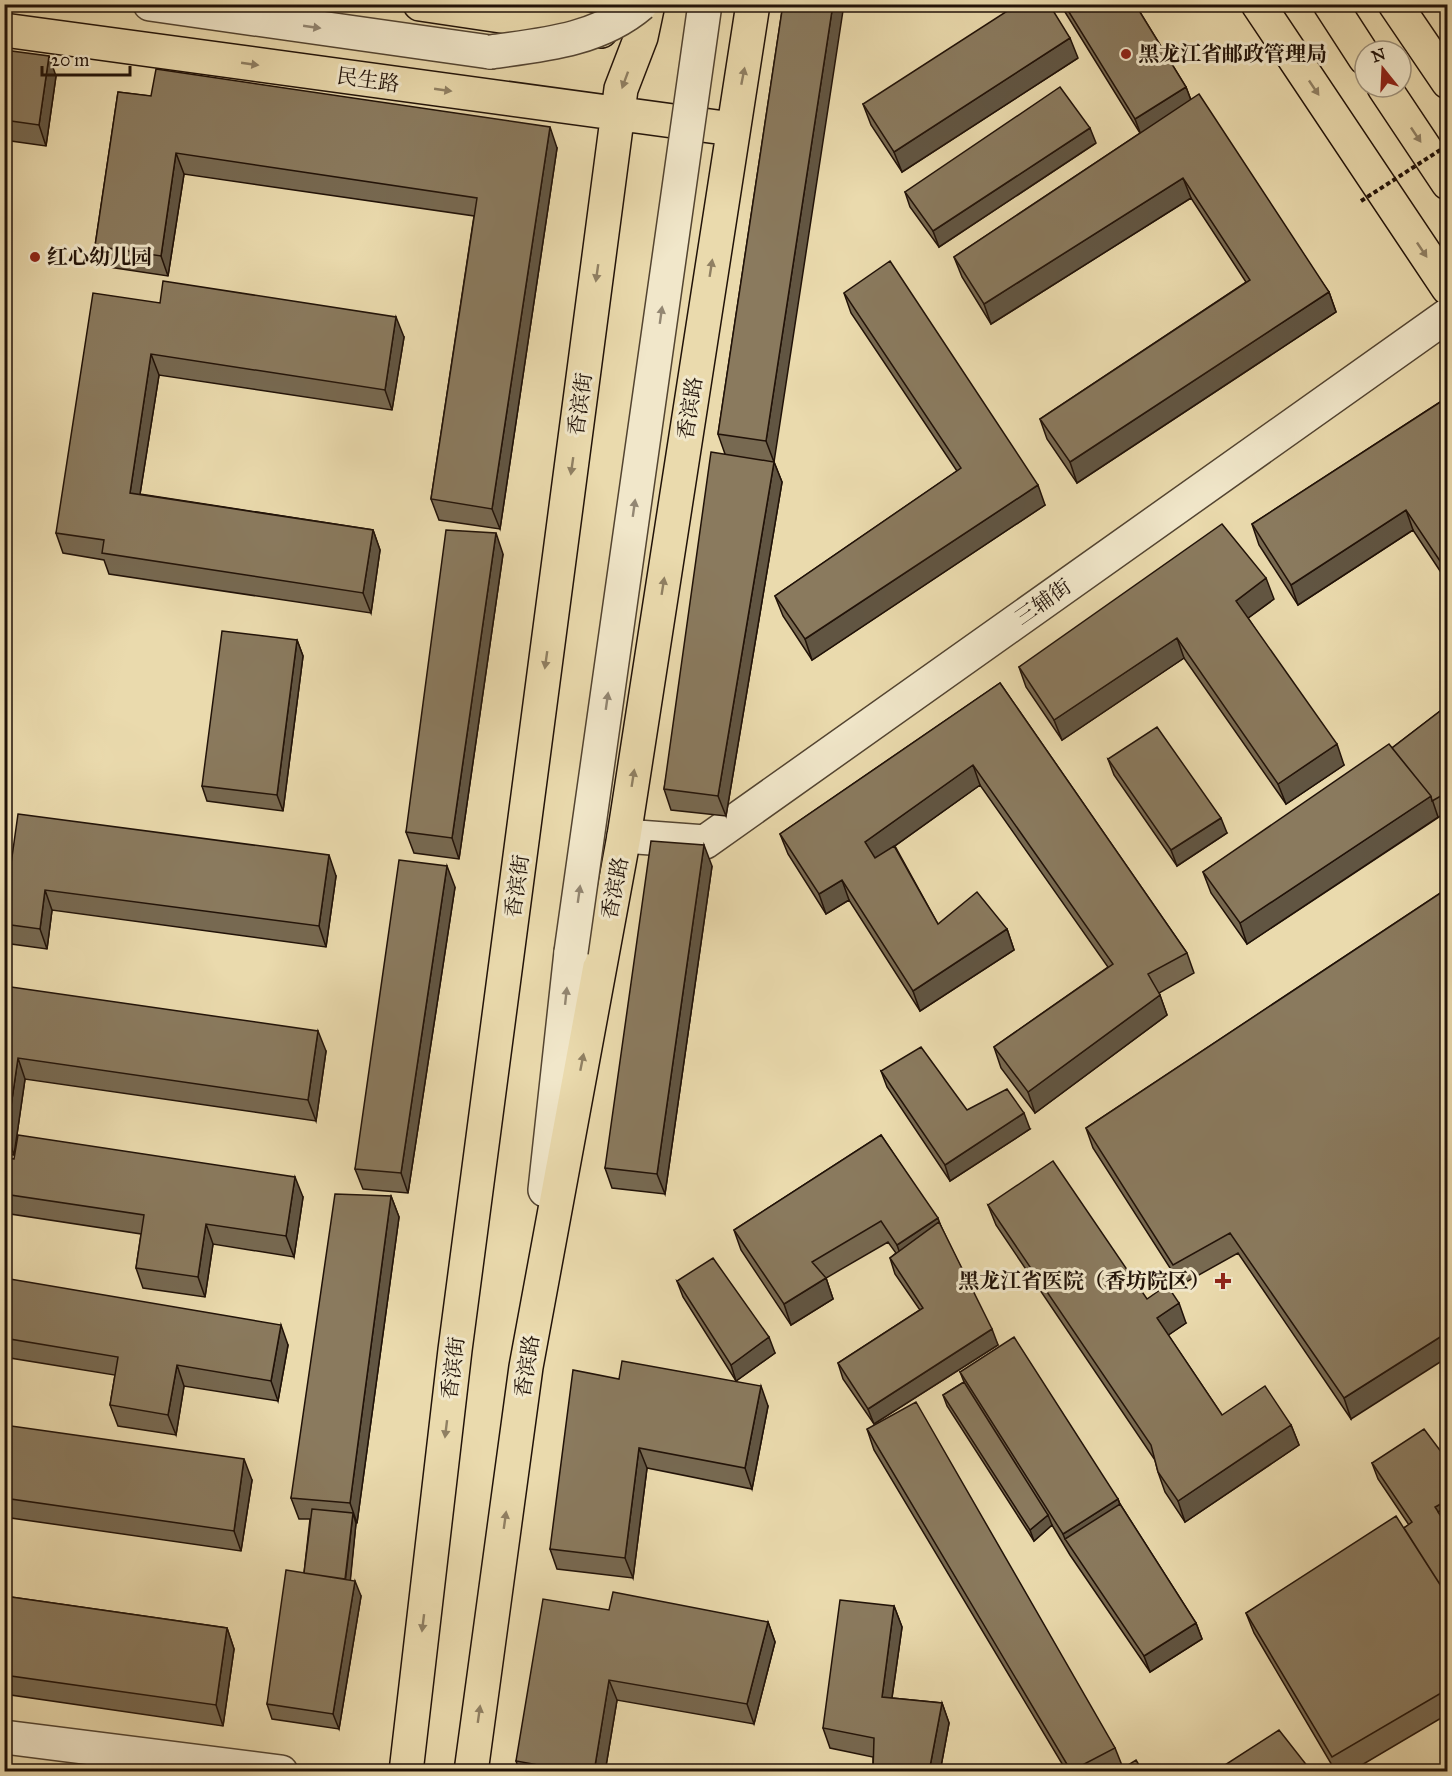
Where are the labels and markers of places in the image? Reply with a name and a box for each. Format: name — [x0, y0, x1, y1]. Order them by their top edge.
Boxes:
place label: 黑龙江省邮政管理局 — [1138, 41, 1327, 67]
marker: 黑龙江省邮政管理局 — [1119, 47, 1133, 61]
place label: 红心幼儿园 — [47, 244, 152, 270]
marker: 红心幼儿园 — [28, 250, 42, 264]
place label: 黑龙江省医院（香坊院区） — [958, 1268, 1210, 1294]
marker: 黑龙江省医院（香坊院区） — [1214, 1272, 1232, 1290]

